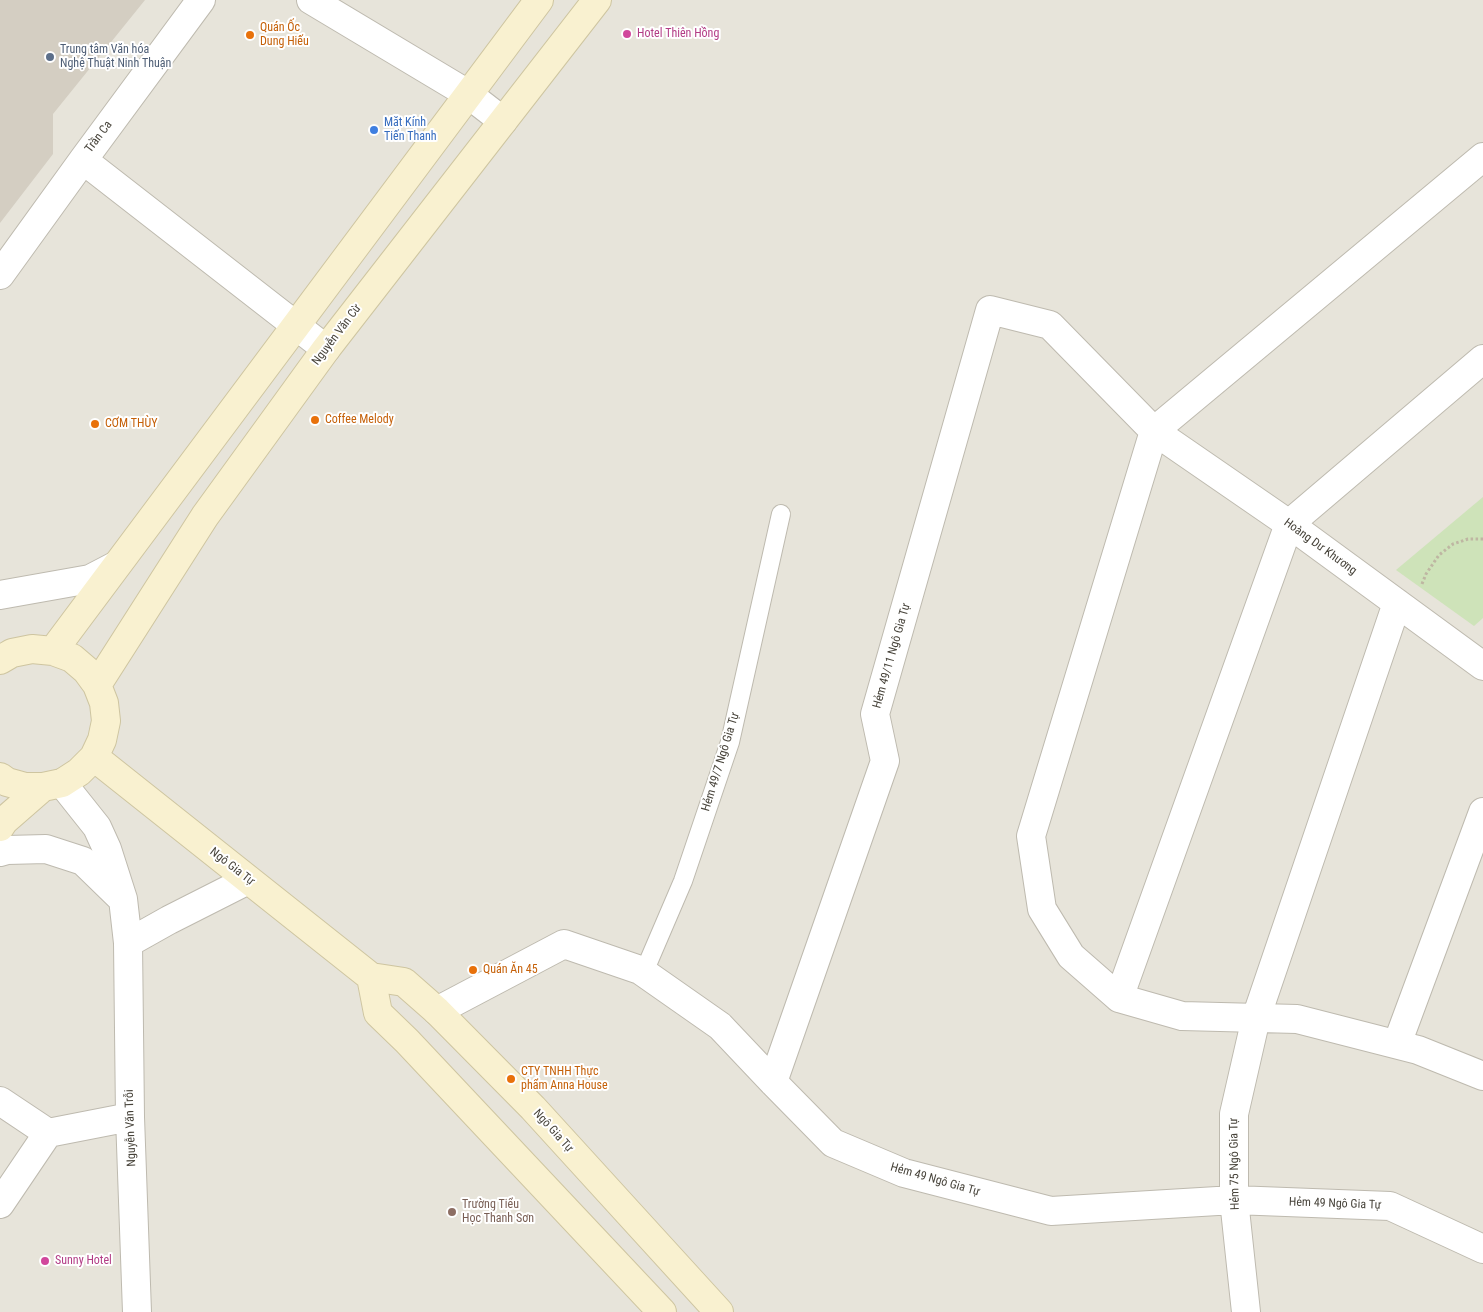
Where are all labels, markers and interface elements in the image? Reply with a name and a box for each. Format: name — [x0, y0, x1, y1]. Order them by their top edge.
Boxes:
place label: Quán Ốc Dung Hiếu — [260, 21, 309, 49]
place label: Hotel Thiên Hồng — [637, 27, 719, 41]
marker: Hotel Thiên Hồng — [621, 28, 633, 40]
marker: Quán Ốc Dung Hiếu — [244, 29, 256, 41]
place label: Trung tâm Văn hóa Nghệ Thuật Ninh Thuận — [60, 43, 171, 71]
marker: Trung tâm Văn hóa Nghệ Thuật Ninh Thuận — [44, 51, 56, 63]
place label: Măt Kính Tiến Thanh — [384, 116, 437, 144]
street label: Trần Ca — [82, 118, 116, 156]
marker: Măt Kính Tiến Thanh — [368, 124, 380, 136]
street label: Nguyễn Văn Cừ — [309, 302, 365, 368]
place label: Coffee Melody — [325, 413, 394, 427]
marker: Coffee Melody — [309, 414, 321, 426]
place label: CƠM THÙY — [105, 417, 157, 431]
marker: CƠM THÙY — [89, 418, 101, 430]
street label: Hoàng Dư Khương — [1281, 516, 1359, 578]
street label: Hẻm 49/11 Ngô Gia Tự — [870, 602, 914, 710]
street label: Hẻm 49/7 Ngô Gia Tự — [699, 711, 743, 813]
street label: Ngô Gia Tự — [207, 845, 257, 889]
place label: Quán Ăn 45 — [483, 963, 538, 977]
marker: Quán Ăn 45 — [467, 964, 479, 976]
place label: CTY TNHH Thực phẩm Anna House — [521, 1065, 608, 1093]
marker: CTY TNHH Thực phẩm Anna House — [505, 1073, 517, 1085]
street label: Nguyễn Văn Trỗi — [122, 1089, 140, 1167]
street label: Ngô Gia Tự — [530, 1107, 576, 1155]
street label: Hẻm 75 Ngô Gia Tự — [1227, 1118, 1243, 1210]
street label: Hẻm 49 Ngô Gia Tự — [889, 1160, 981, 1200]
street label: Hẻm 49 Ngô Gia Tự — [1289, 1195, 1381, 1213]
place label: Trường Tiểu Học Thanh Sơn — [462, 1198, 534, 1226]
marker: Trường Tiểu Học Thanh Sơn — [446, 1206, 458, 1218]
place label: Sunny Hotel — [55, 1254, 112, 1268]
marker: Sunny Hotel — [39, 1255, 51, 1267]

